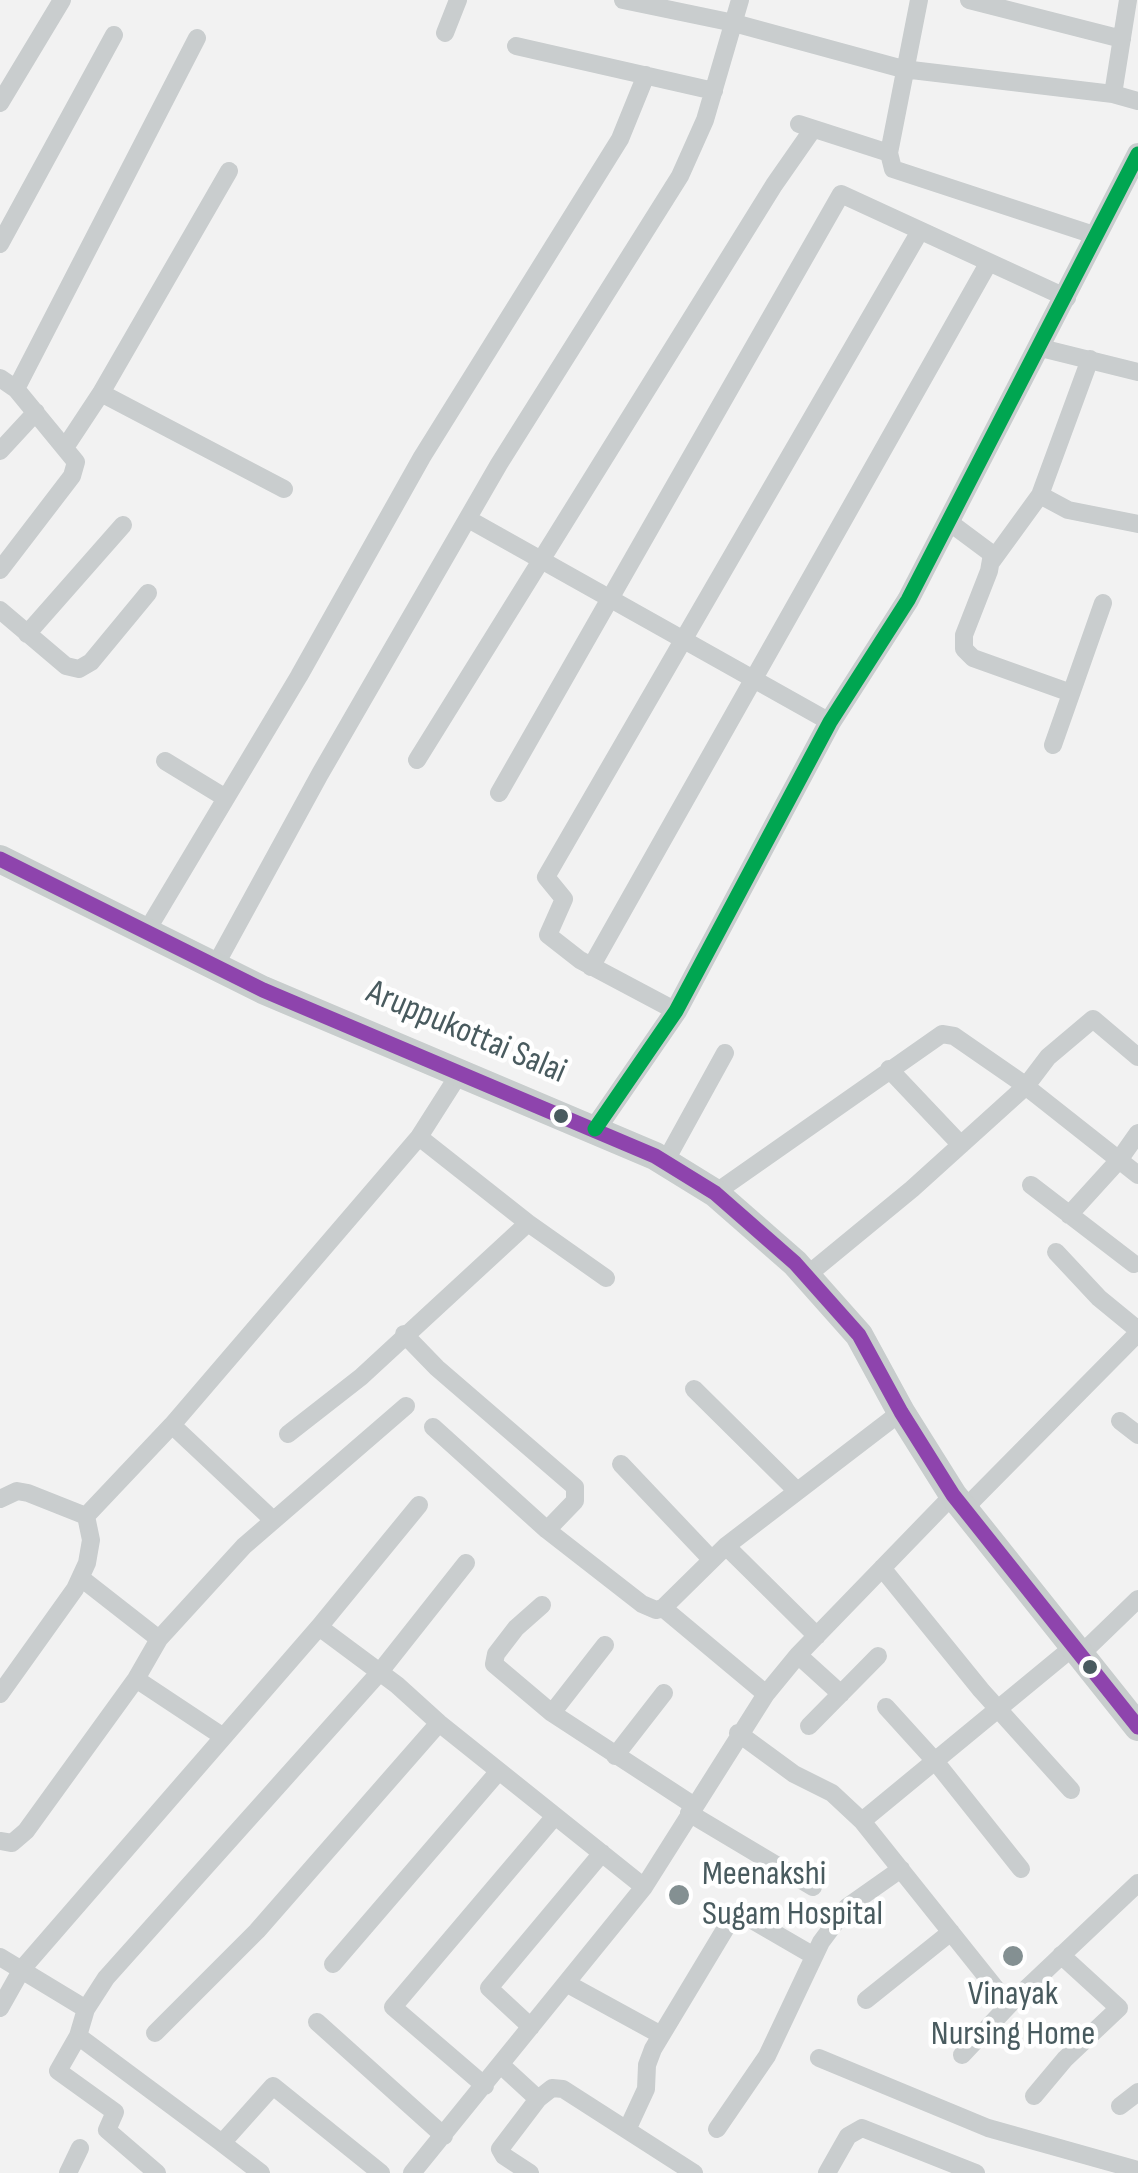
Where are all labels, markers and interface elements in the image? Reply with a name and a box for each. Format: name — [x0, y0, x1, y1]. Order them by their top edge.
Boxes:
street label: Aruppukottai Salai — [360, 972, 572, 1094]
unlabelled marker — [551, 1106, 571, 1126]
unlabelled marker — [1080, 1657, 1100, 1677]
place label: Meenakshi Sugam Hospital — [702, 1854, 883, 1936]
marker: Meenakshi Sugam Hospital — [666, 1882, 692, 1908]
marker: Vinayak Nursing Home — [1000, 1943, 1026, 1969]
place label: Vinayak Nursing Home — [931, 1974, 1095, 2056]

